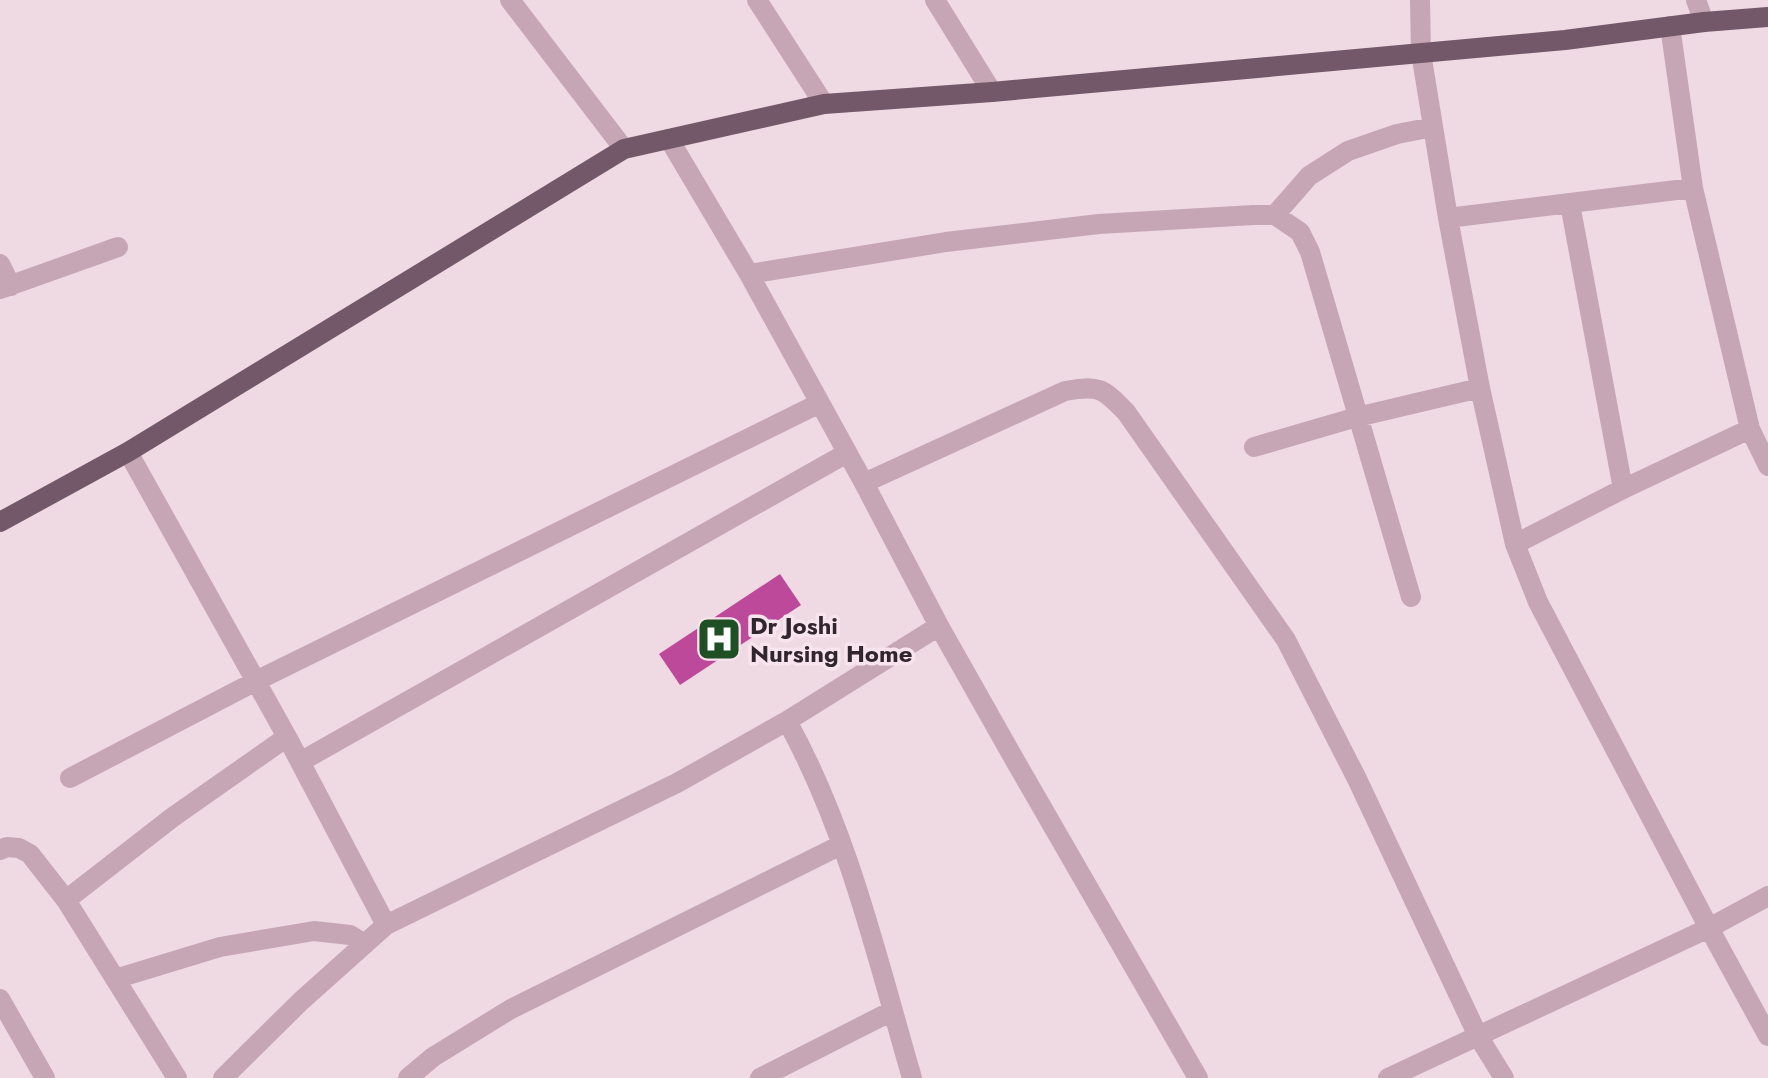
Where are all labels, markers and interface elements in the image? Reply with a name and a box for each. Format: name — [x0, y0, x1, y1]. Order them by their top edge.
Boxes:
place label: Dr Joshi Nursing Home — [750, 608, 912, 671]
hospital icon: Dr Joshi Nursing Home — [695, 615, 743, 663]

